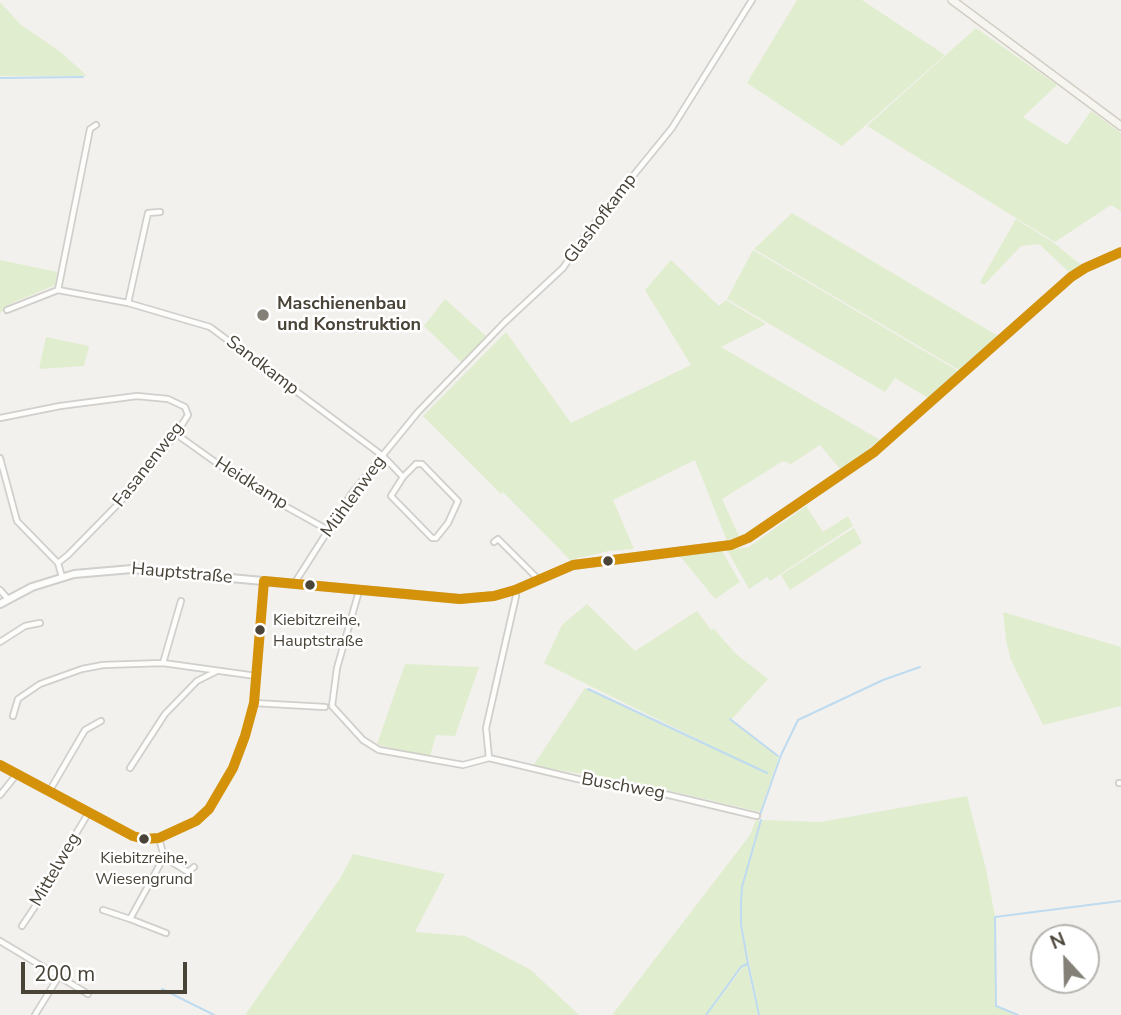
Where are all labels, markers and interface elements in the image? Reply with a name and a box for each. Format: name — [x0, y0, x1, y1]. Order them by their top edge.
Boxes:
street label: Glashofkamp — [560, 170, 642, 268]
place label: Maschienenbau und Konstruktion — [277, 294, 421, 336]
marker: Maschienenbau und Konstruktion — [255, 307, 271, 323]
street label: Sandkamp — [221, 332, 303, 400]
street label: Fasanenweg — [109, 418, 189, 512]
street label: Mühlenweg — [317, 452, 391, 542]
street label: Heidkamp — [210, 453, 292, 515]
unlabelled marker — [601, 554, 615, 568]
street label: Hauptstraße — [131, 559, 233, 589]
unlabelled marker — [303, 578, 317, 592]
place label: Kiebitzreihe, Hauptstraße — [273, 611, 363, 649]
marker: Kiebitzreihe, Hauptstraße — [253, 623, 267, 637]
street label: Buschweg — [580, 769, 666, 805]
street label: Mittelweg — [26, 829, 86, 911]
marker: Kiebitzreihe, Wiesengrund — [137, 832, 151, 846]
place label: Kiebitzreihe, Wiesengrund — [95, 849, 193, 887]
north arrow — [1030, 924, 1100, 994]
text: N — [1046, 927, 1069, 956]
scale bar — [24, 948, 191, 992]
text: 200 m — [34, 960, 95, 988]

